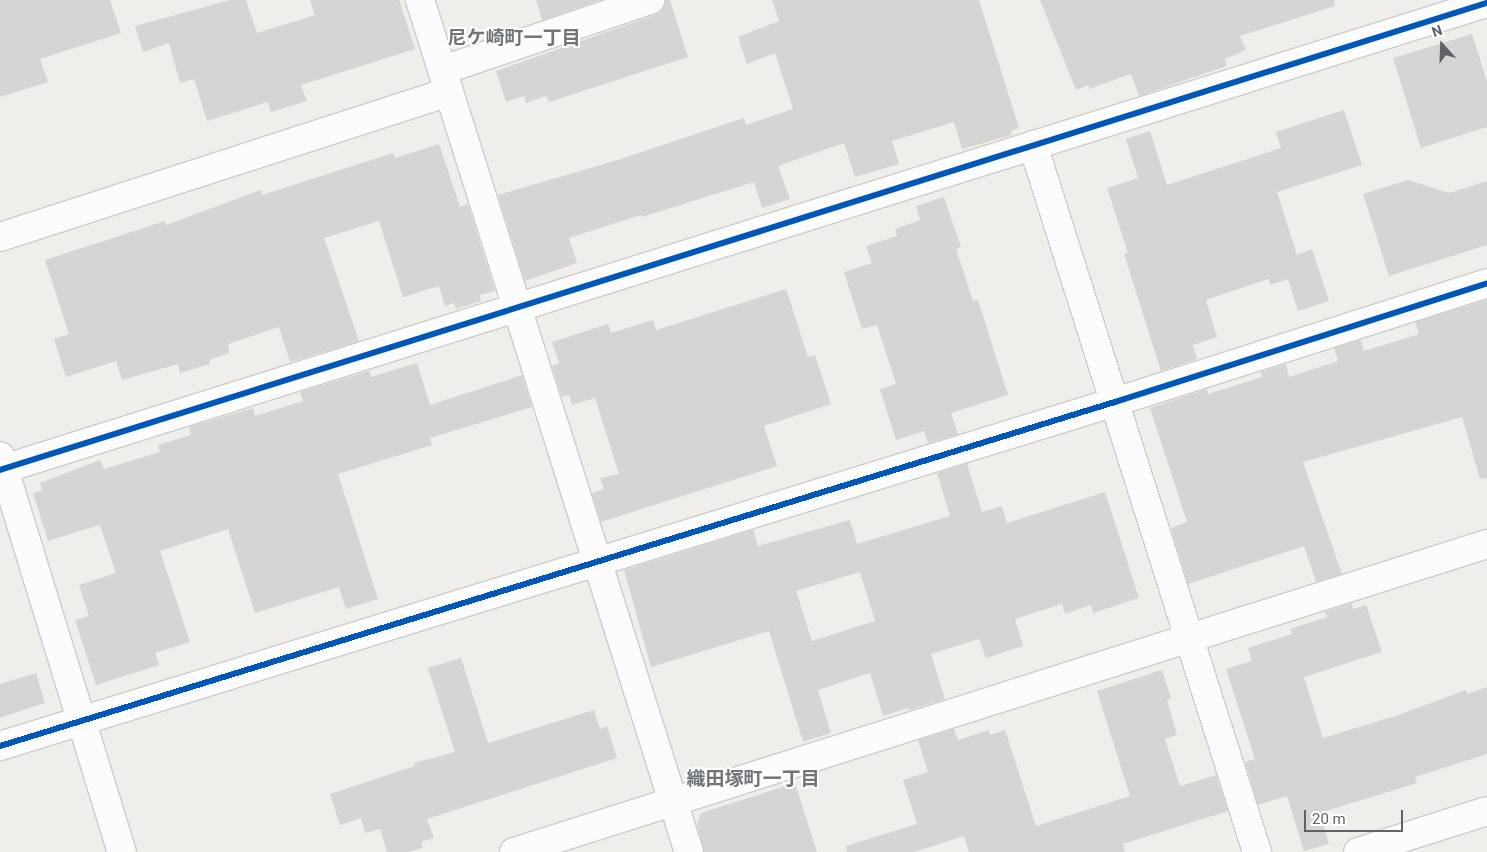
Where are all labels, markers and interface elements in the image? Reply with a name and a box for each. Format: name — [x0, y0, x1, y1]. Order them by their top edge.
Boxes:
north arrow — [1417, 20, 1467, 70]
text: N — [1429, 22, 1444, 40]
district label: 尼ケ崎町一丁目 — [448, 27, 580, 49]
district label: 織田塚町一丁目 — [687, 768, 819, 790]
scale bar — [1307, 800, 1406, 832]
text: 20 m — [1312, 810, 1346, 828]

